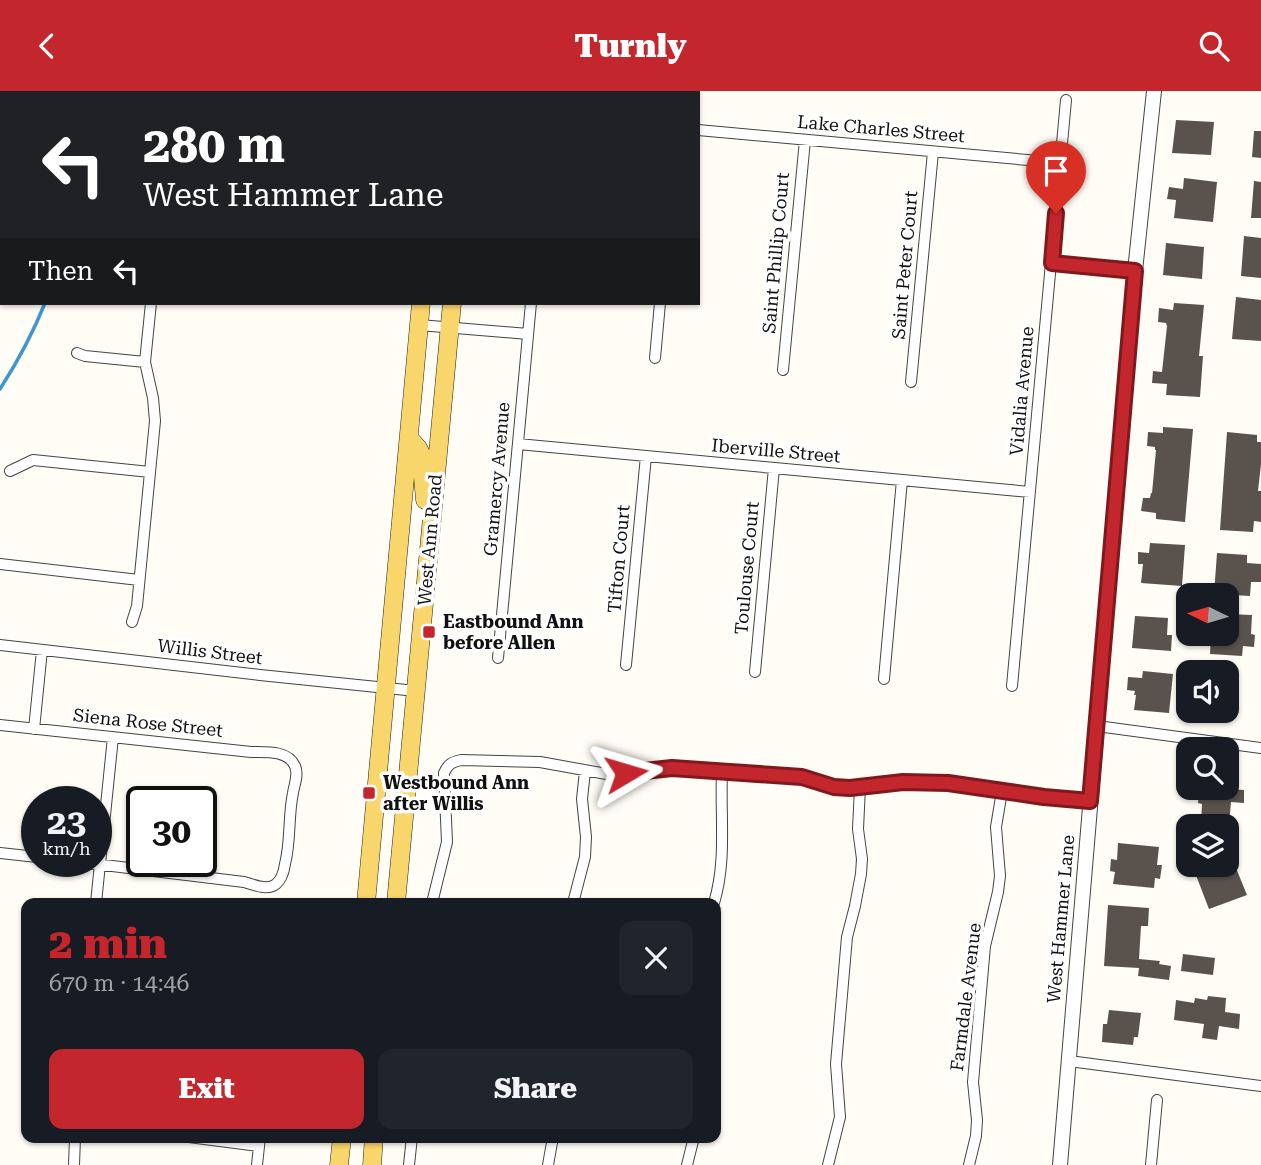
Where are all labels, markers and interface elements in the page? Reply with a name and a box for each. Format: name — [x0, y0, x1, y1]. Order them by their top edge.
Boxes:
icon: back — [28, 27, 66, 65]
text: Turnly — [574, 27, 687, 65]
icon: search — [1195, 27, 1233, 65]
street label: Lake Charles Street — [796, 111, 966, 146]
text: 280 m — [143, 117, 285, 174]
icon: left — [28, 119, 119, 210]
pin — [1026, 141, 1086, 213]
icon: arrive — [1037, 152, 1075, 190]
street label: Saint Phillip Court — [758, 171, 793, 334]
text: West Hammer Lane — [143, 176, 443, 214]
street label: Saint Peter Court — [888, 190, 921, 340]
icon: left — [107, 252, 145, 290]
text: Then — [28, 256, 93, 286]
street label: Vidalia Avenue — [1005, 325, 1038, 457]
street label: Gramercy Avenue — [479, 401, 514, 557]
street label: Iberville Street — [711, 434, 842, 467]
street label: West Ann Road — [413, 473, 446, 607]
street label: Toulouse Court — [730, 500, 763, 635]
street label: Tifton Court — [603, 504, 634, 614]
north arrow — [1176, 583, 1239, 646]
map controls — [1176, 583, 1239, 877]
place label: Eastbound Ann before Allen — [443, 611, 583, 653]
marker: Eastbound Ann before Allen — [421, 624, 437, 640]
street label: Willis Street — [156, 635, 264, 668]
button: sound — [1176, 660, 1239, 723]
street label: Siena Rose Street — [72, 704, 224, 741]
position arrow — [589, 736, 663, 810]
button: search — [1176, 737, 1239, 800]
place label: Westbound Ann after Willis — [383, 772, 529, 814]
marker: Westbound Ann after Willis — [361, 785, 377, 801]
speed limit sign: 30 — [126, 786, 217, 877]
text: 23 — [47, 802, 86, 843]
button: layers — [1176, 814, 1239, 877]
street label: West Hammer Lane — [1043, 834, 1078, 1004]
text: km/h — [42, 838, 91, 859]
text: 2 min — [49, 919, 167, 968]
button: close — [619, 921, 693, 995]
street label: Farmdale Avenue — [946, 921, 985, 1072]
text: 670 m · 14:46 — [49, 970, 189, 997]
button: Exit — [49, 1049, 364, 1129]
button: Share — [378, 1049, 693, 1129]

